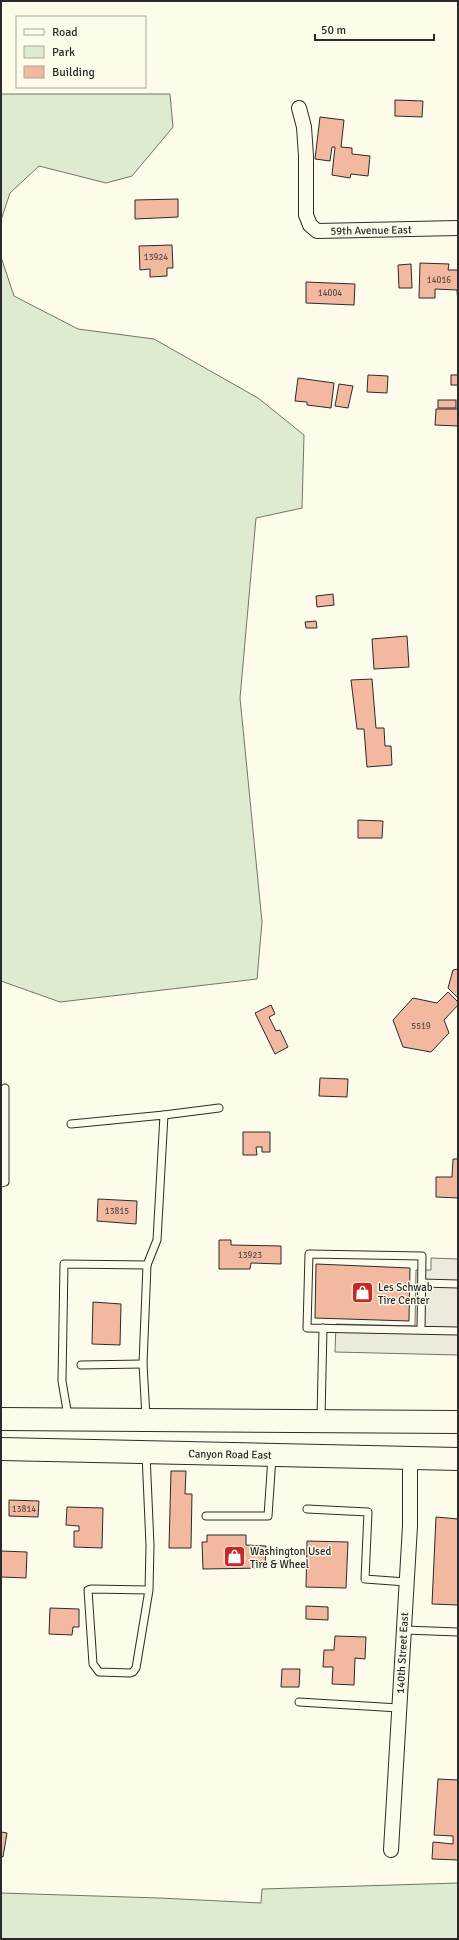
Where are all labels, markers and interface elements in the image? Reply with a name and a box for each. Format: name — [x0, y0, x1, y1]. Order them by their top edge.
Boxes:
legend — [16, 16, 146, 88]
scale bar — [315, 16, 434, 42]
text: 50 m — [321, 23, 346, 38]
text: Road — [52, 25, 78, 40]
text: Park — [52, 45, 75, 60]
text: Building — [52, 65, 95, 80]
street label: 59th Avenue East — [330, 223, 412, 238]
house number: 13924 — [144, 252, 168, 263]
house number: 14016 — [427, 275, 451, 286]
house number: 14004 — [318, 288, 342, 299]
house number: 5519 — [411, 1021, 431, 1032]
house number: 13815 — [105, 1206, 129, 1217]
house number: 13923 — [238, 1250, 262, 1261]
shop icon: Les Schwab Tire Center — [350, 1280, 376, 1306]
place label: Les Schwab Tire Center — [378, 1281, 433, 1307]
street label: Canyon Road East — [188, 1447, 272, 1462]
house number: 13814 — [12, 1504, 36, 1515]
shop icon: Washington Used Tire & Wheel — [221, 1544, 247, 1570]
place label: Washington Used Tire & Wheel — [250, 1545, 331, 1571]
street label: 140th Street East — [394, 1612, 411, 1694]

